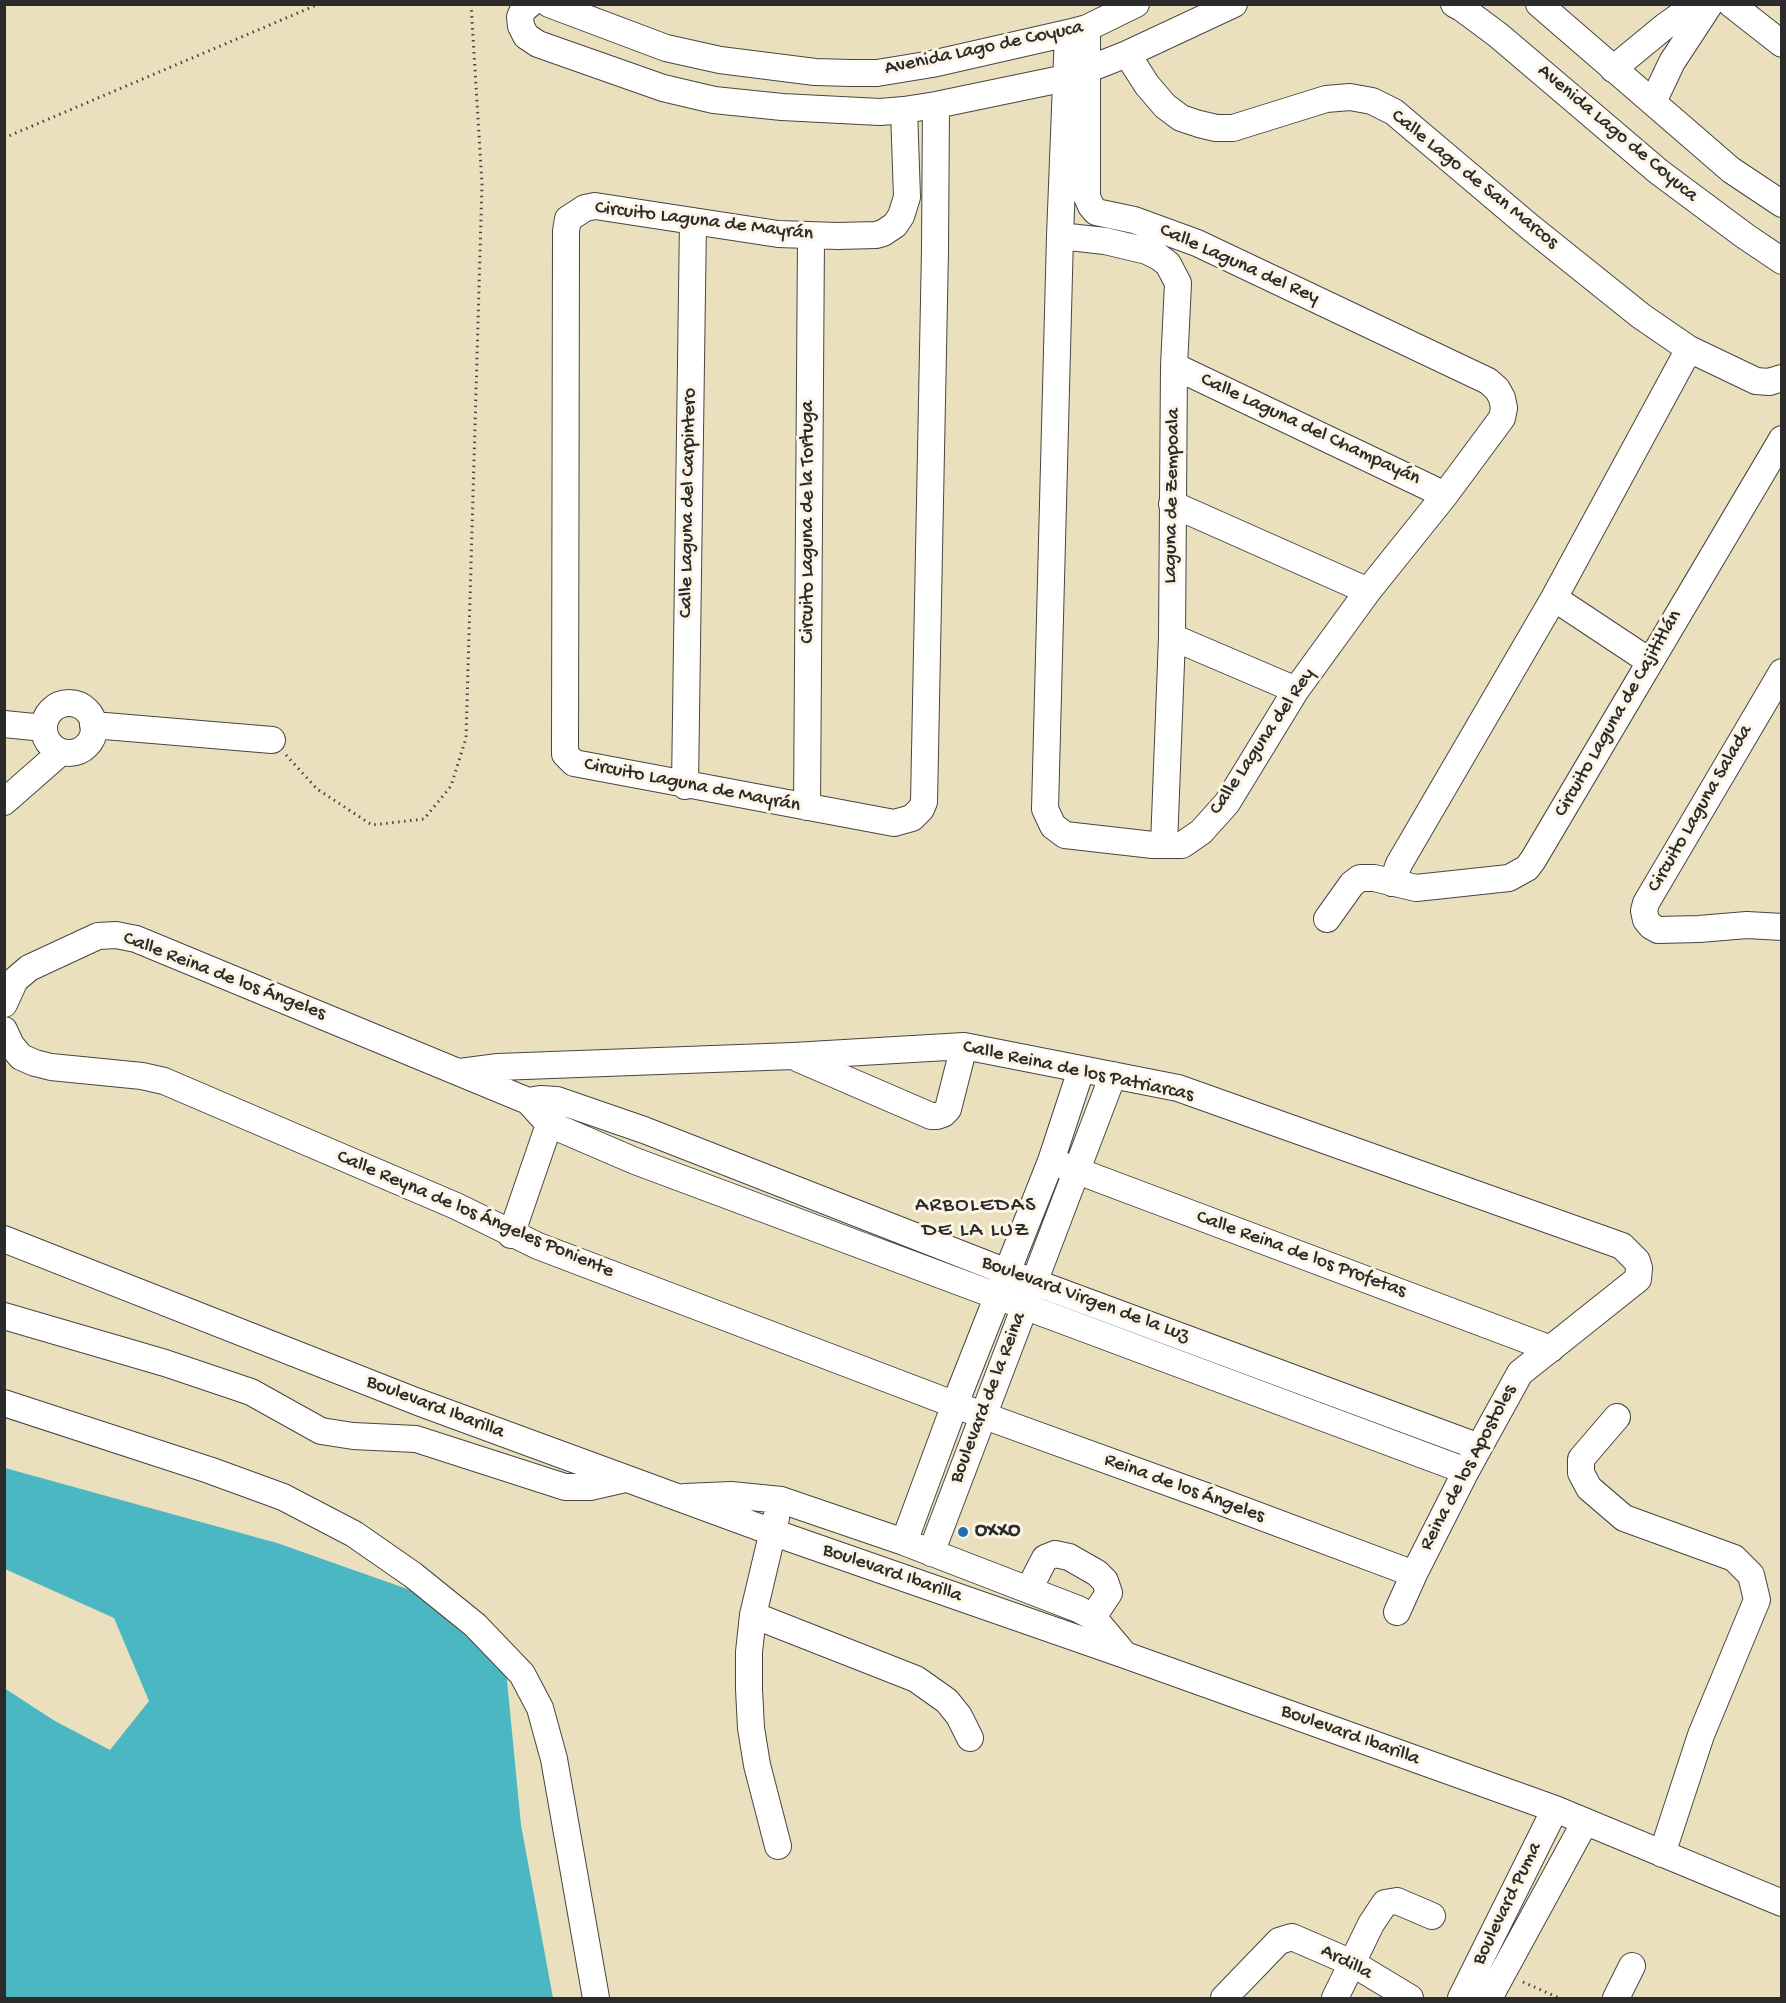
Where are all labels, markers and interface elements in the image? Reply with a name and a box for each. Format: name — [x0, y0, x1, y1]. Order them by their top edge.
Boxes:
street label: Avenida Lago de Coyuca — [883, 16, 1085, 82]
street label: Avenida Lago de Coyuca — [1532, 60, 1702, 208]
street label: Calle Lago de San Marcos — [1385, 105, 1563, 255]
street label: Circuito Laguna de Mayrán — [593, 197, 815, 247]
street label: Calle Laguna del Rey — [1155, 219, 1323, 311]
street label: Calle Laguna del Champayán — [1196, 368, 1424, 492]
street label: Calle Laguna del Carpintero — [675, 388, 703, 618]
street label: Circuito Laguna de la Tortuga — [797, 401, 821, 643]
street label: Laguna de Zempoala — [1159, 408, 1187, 584]
street label: Circuito Laguna de Cajititlán — [1550, 606, 1688, 822]
street label: Calle Laguna del Rey — [1205, 664, 1321, 820]
street label: Circuito Laguna Salada — [1643, 721, 1759, 897]
street label: Circuito Laguna de Mayrán — [582, 753, 802, 819]
street label: Calle Reina de los Ángeles — [119, 927, 329, 1027]
street label: Calle Reina de los Patriarcas — [961, 1036, 1195, 1108]
street label: Calle Reyna de los Ángeles Poniente — [333, 1146, 617, 1284]
district label: ARBOLEDAS DE LA LUZ — [915, 1194, 1037, 1246]
street label: Calle Reina de los Profetas — [1193, 1206, 1409, 1304]
street label: Boulevard Virgen de la Luz — [978, 1251, 1192, 1349]
street label: Boulevard de la Reina — [945, 1309, 1033, 1487]
street label: Boulevard Ibarilla — [363, 1371, 507, 1445]
street label: Reina de los Apostoles — [1415, 1381, 1523, 1555]
street label: Reina de los Ángeles — [1100, 1449, 1268, 1529]
place label: OXXO — [975, 1520, 1020, 1544]
marker: OXXO — [956, 1525, 970, 1539]
street label: Boulevard Ibarilla — [819, 1539, 965, 1609]
street label: Boulevard Ibarilla — [1277, 1700, 1423, 1772]
street label: Boulevard Puma — [1468, 1839, 1548, 1969]
street label: Ardilla — [1316, 1940, 1376, 1986]

